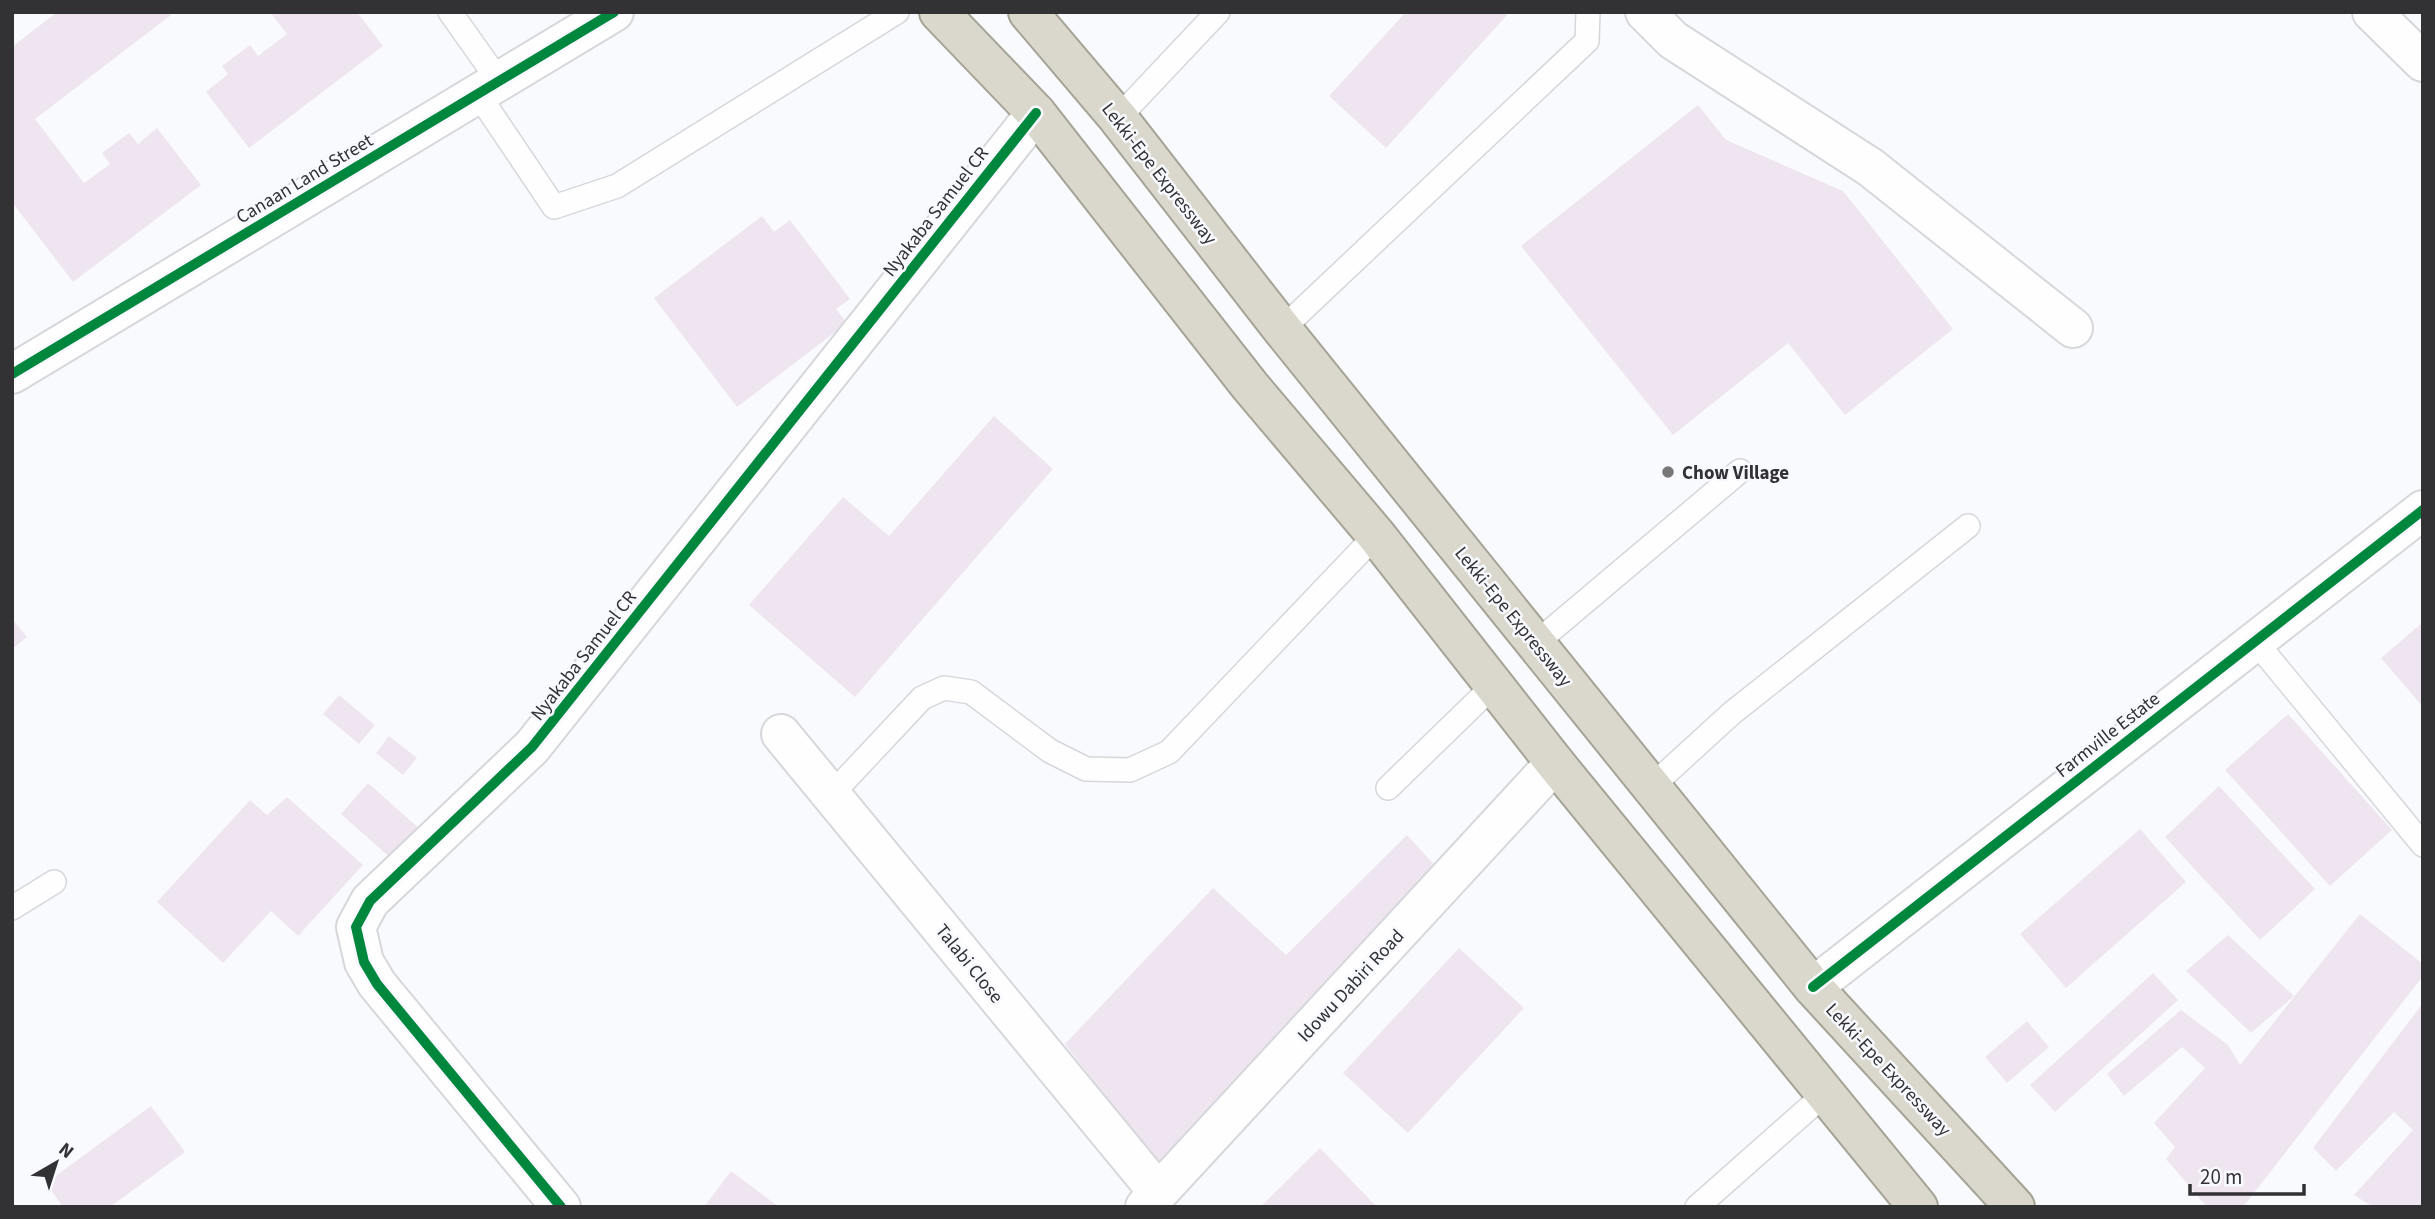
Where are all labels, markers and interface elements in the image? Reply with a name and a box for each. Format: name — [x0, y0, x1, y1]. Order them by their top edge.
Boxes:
street label: Lekki-Epe Expressway — [1095, 97, 1223, 251]
street label: Canaan Land Street — [231, 127, 379, 231]
street label: Nyakaba Samuel CR — [877, 141, 996, 283]
place label: Chow Village — [1682, 460, 1789, 487]
marker: Chow Village — [1660, 464, 1676, 480]
street label: Lekki-Epe Expressway — [1448, 541, 1578, 693]
street label: Nyakaba Samuel CR — [525, 585, 644, 727]
street label: Farmville Estate — [2050, 686, 2166, 785]
street label: Talabi Close — [928, 918, 1009, 1009]
street label: Idowu Dabiri Road — [1291, 923, 1411, 1049]
street label: Lekki-Epe Expressway — [1819, 997, 1957, 1143]
north arrow — [21, 1128, 91, 1198]
text: N — [52, 1136, 79, 1165]
scale bar — [2190, 1152, 2304, 1196]
text: 20 m — [2200, 1162, 2242, 1192]

